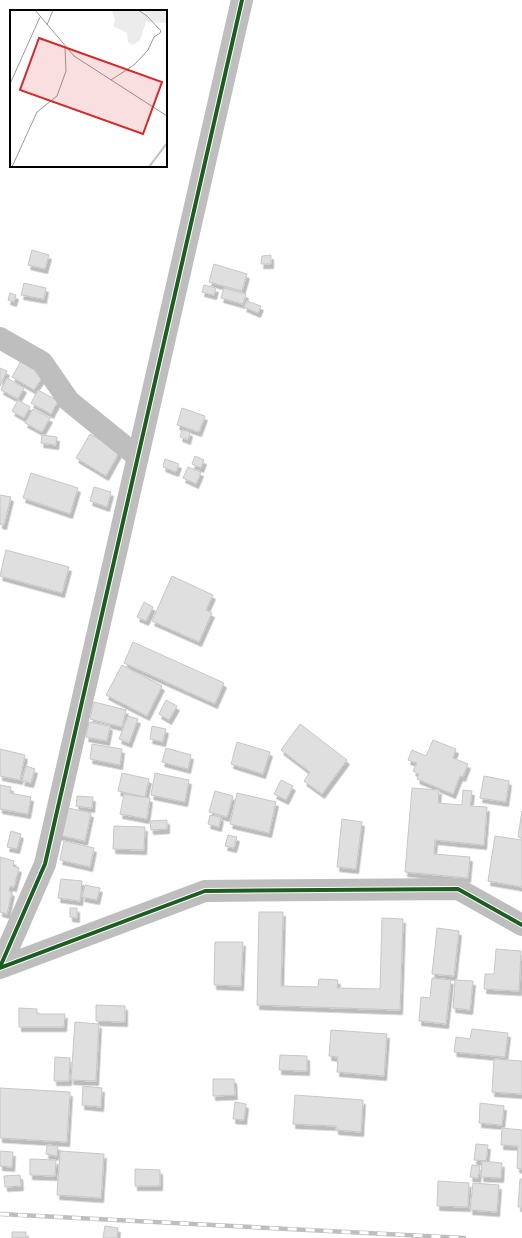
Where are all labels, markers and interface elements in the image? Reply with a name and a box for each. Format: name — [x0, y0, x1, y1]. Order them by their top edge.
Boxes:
inset map — [10, 10, 167, 167]

